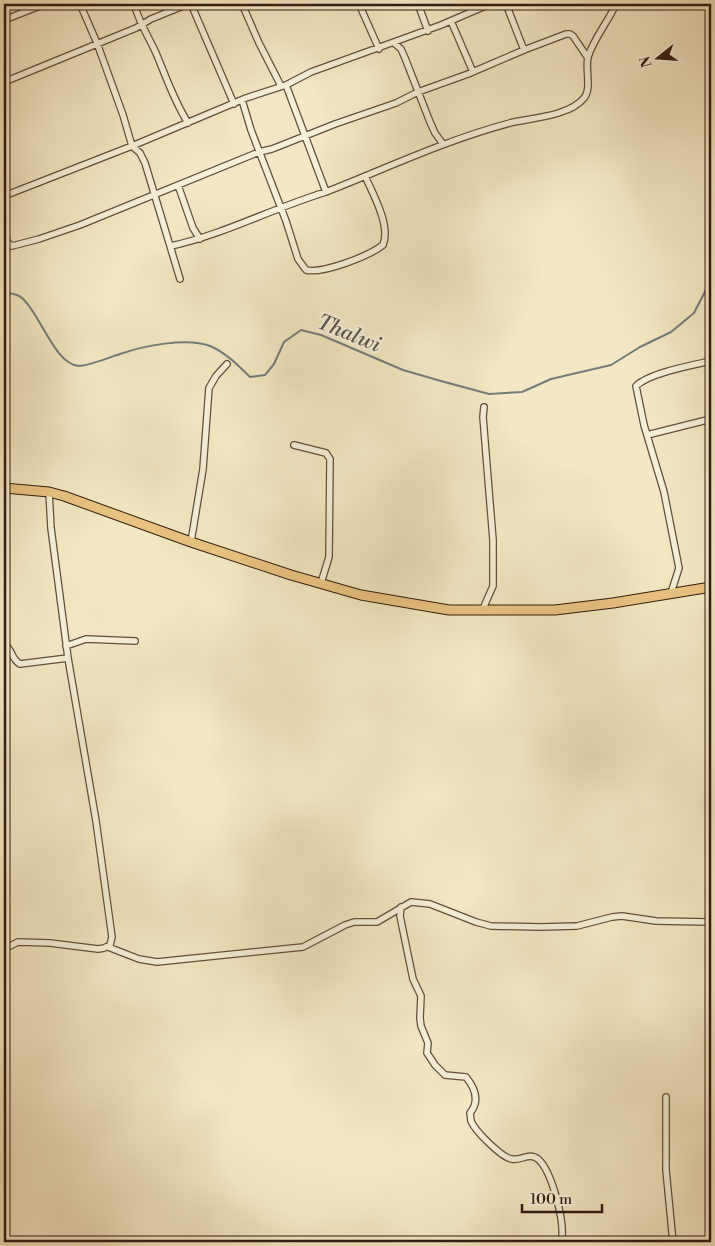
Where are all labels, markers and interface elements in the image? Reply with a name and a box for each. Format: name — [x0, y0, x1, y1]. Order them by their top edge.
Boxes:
north arrow — [632, 32, 682, 82]
text: N — [636, 54, 657, 69]
water label: Thalwi — [313, 309, 385, 359]
scale bar — [522, 1181, 602, 1213]
text: 100 m — [530, 1190, 572, 1209]

